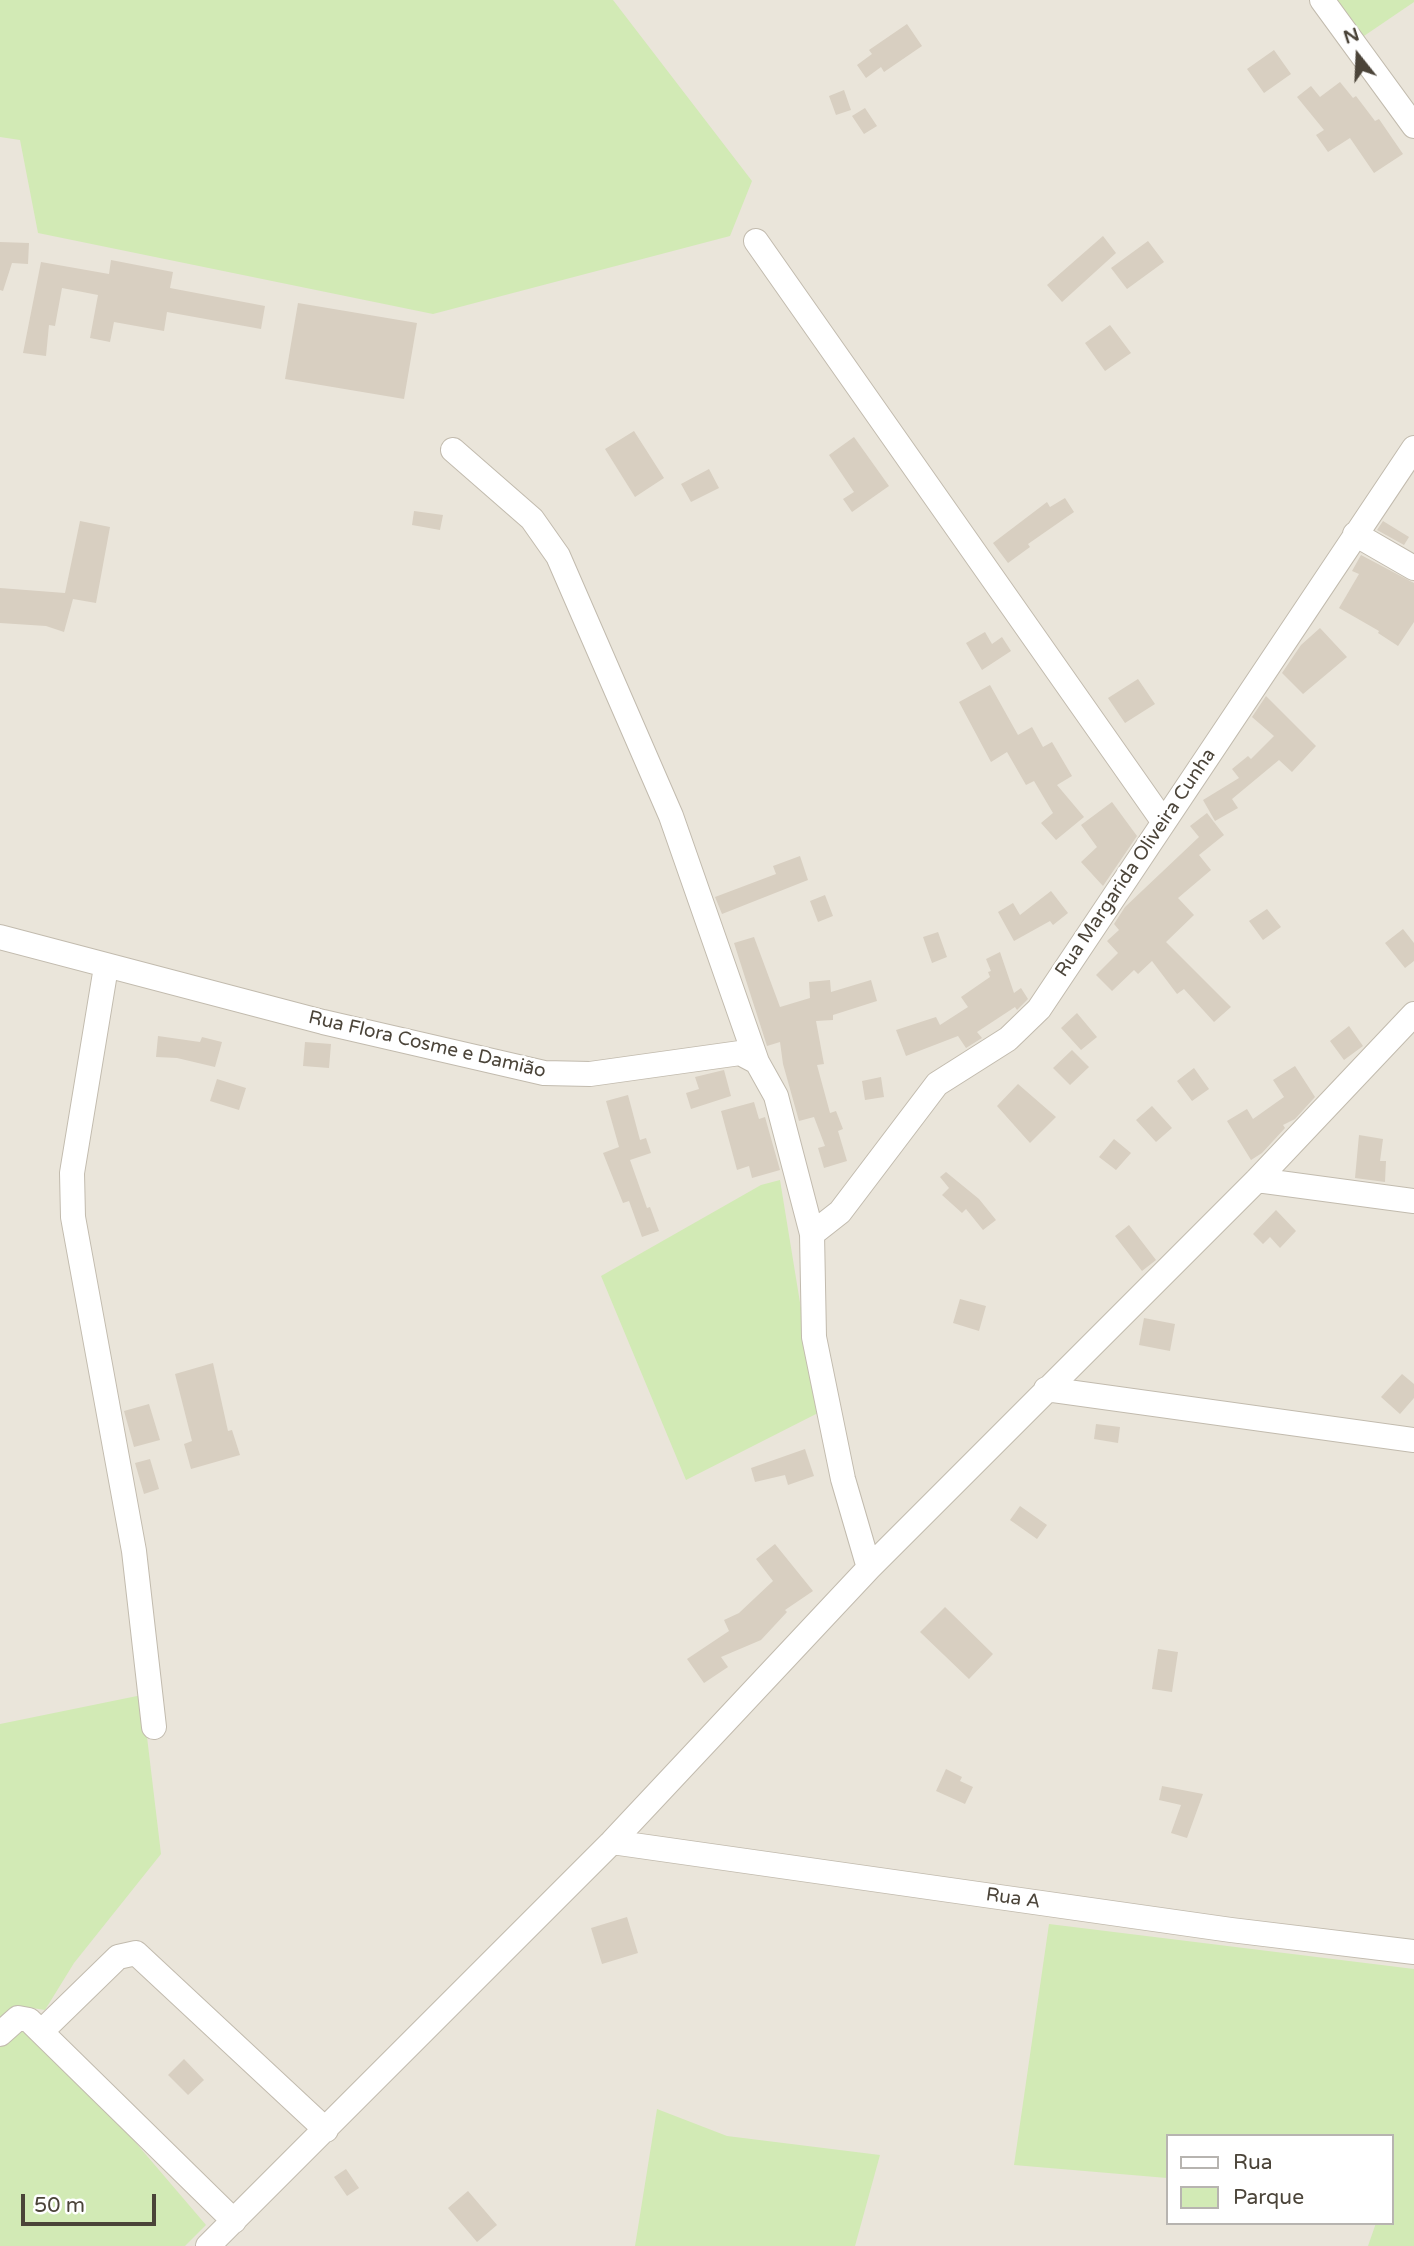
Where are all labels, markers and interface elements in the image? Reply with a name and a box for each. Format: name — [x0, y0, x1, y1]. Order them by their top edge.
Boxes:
north arrow — [1323, 21, 1393, 91]
text: N — [1341, 23, 1362, 49]
street label: Rua Margarida Oliveira Cunha — [1051, 745, 1221, 981]
street label: Rua Flora Cosme e Damião — [306, 1007, 548, 1083]
street label: Rua A — [984, 1884, 1042, 1914]
legend — [1166, 2134, 1393, 2225]
text: Rua — [1233, 2150, 1273, 2175]
scale bar — [24, 2180, 159, 2224]
text: Parque — [1233, 2185, 1304, 2210]
text: 50 m — [34, 2193, 85, 2218]

